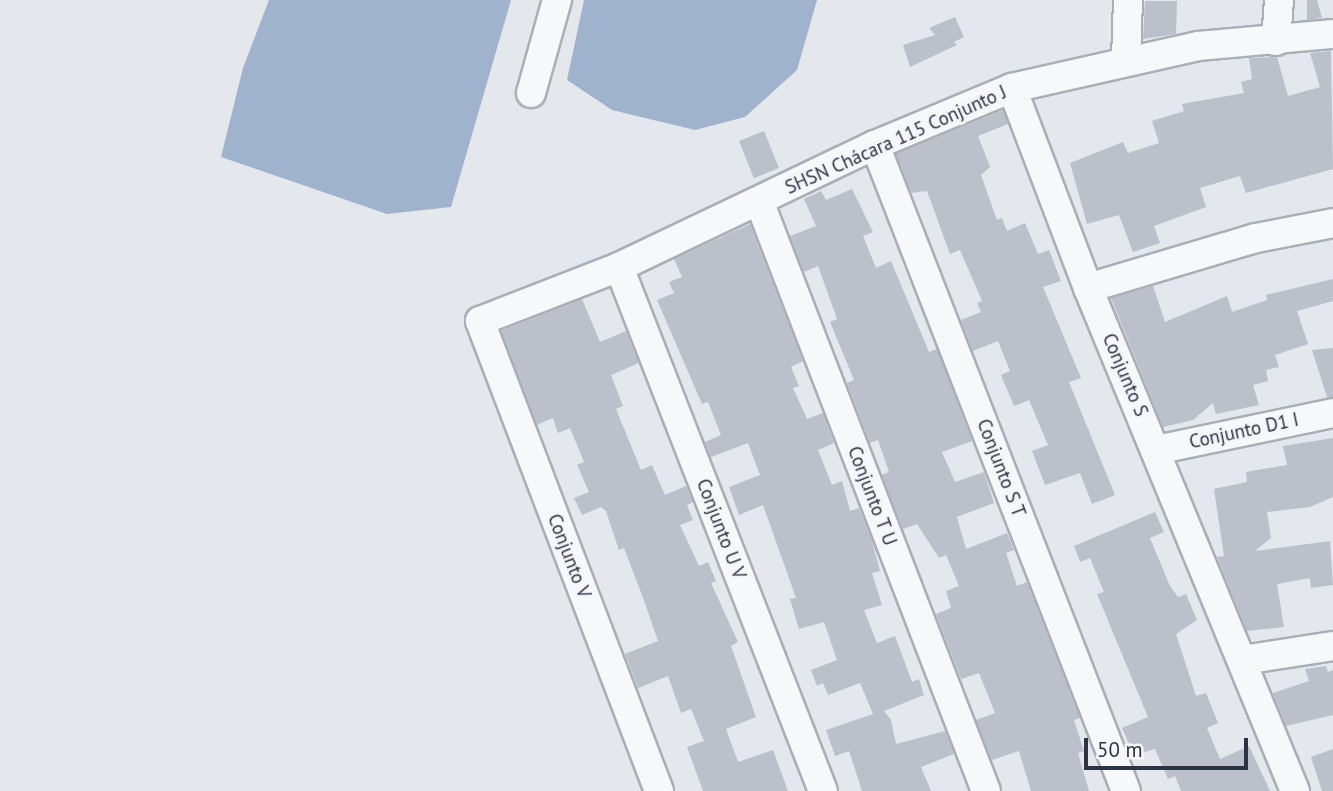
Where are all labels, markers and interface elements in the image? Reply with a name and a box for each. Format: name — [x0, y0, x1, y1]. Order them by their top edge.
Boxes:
street label: SHSN Chácara 115 Conjunto J — [782, 81, 1010, 199]
street label: Conjunto S — [1097, 330, 1153, 420]
street label: Conjunto D1 I — [1187, 408, 1301, 454]
street label: Conjunto S T — [972, 416, 1030, 520]
street label: Conjunto T U — [842, 442, 902, 550]
street label: Conjunto U V — [691, 475, 751, 583]
street label: Conjunto V — [542, 510, 596, 602]
scale bar — [1088, 724, 1252, 768]
text: 50 m — [1097, 736, 1143, 763]

